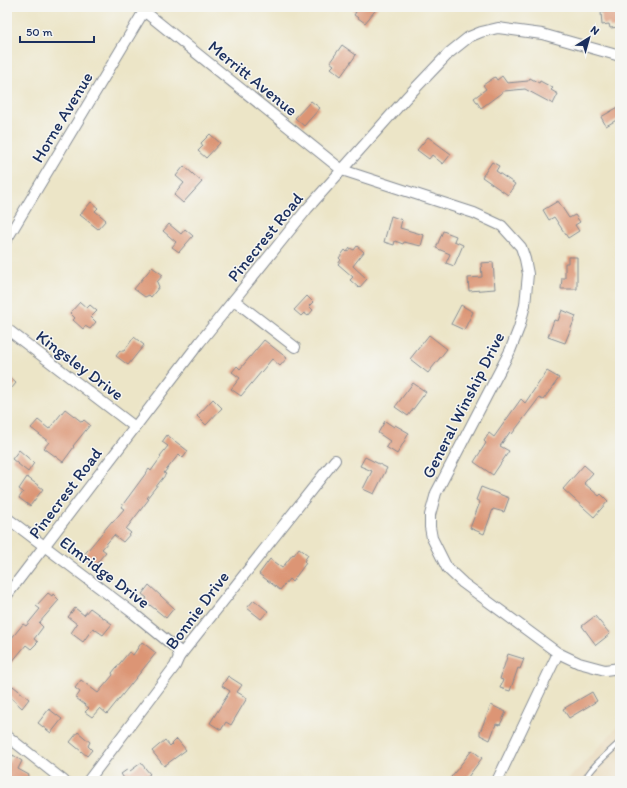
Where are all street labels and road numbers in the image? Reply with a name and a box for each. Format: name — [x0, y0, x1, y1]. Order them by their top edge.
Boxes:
street label: Merritt Avenue — [204, 36, 302, 120]
street label: Horne Avenue — [27, 68, 97, 166]
street label: Pinecrest Road — [223, 188, 307, 286]
street label: Kingsley Drive — [32, 326, 128, 404]
street label: General Winship Drive — [417, 328, 509, 482]
street label: Pinecrest Road — [24, 443, 106, 542]
street label: Elmridge Drive — [56, 532, 154, 612]
street label: Bonnie Drive — [161, 567, 233, 653]

